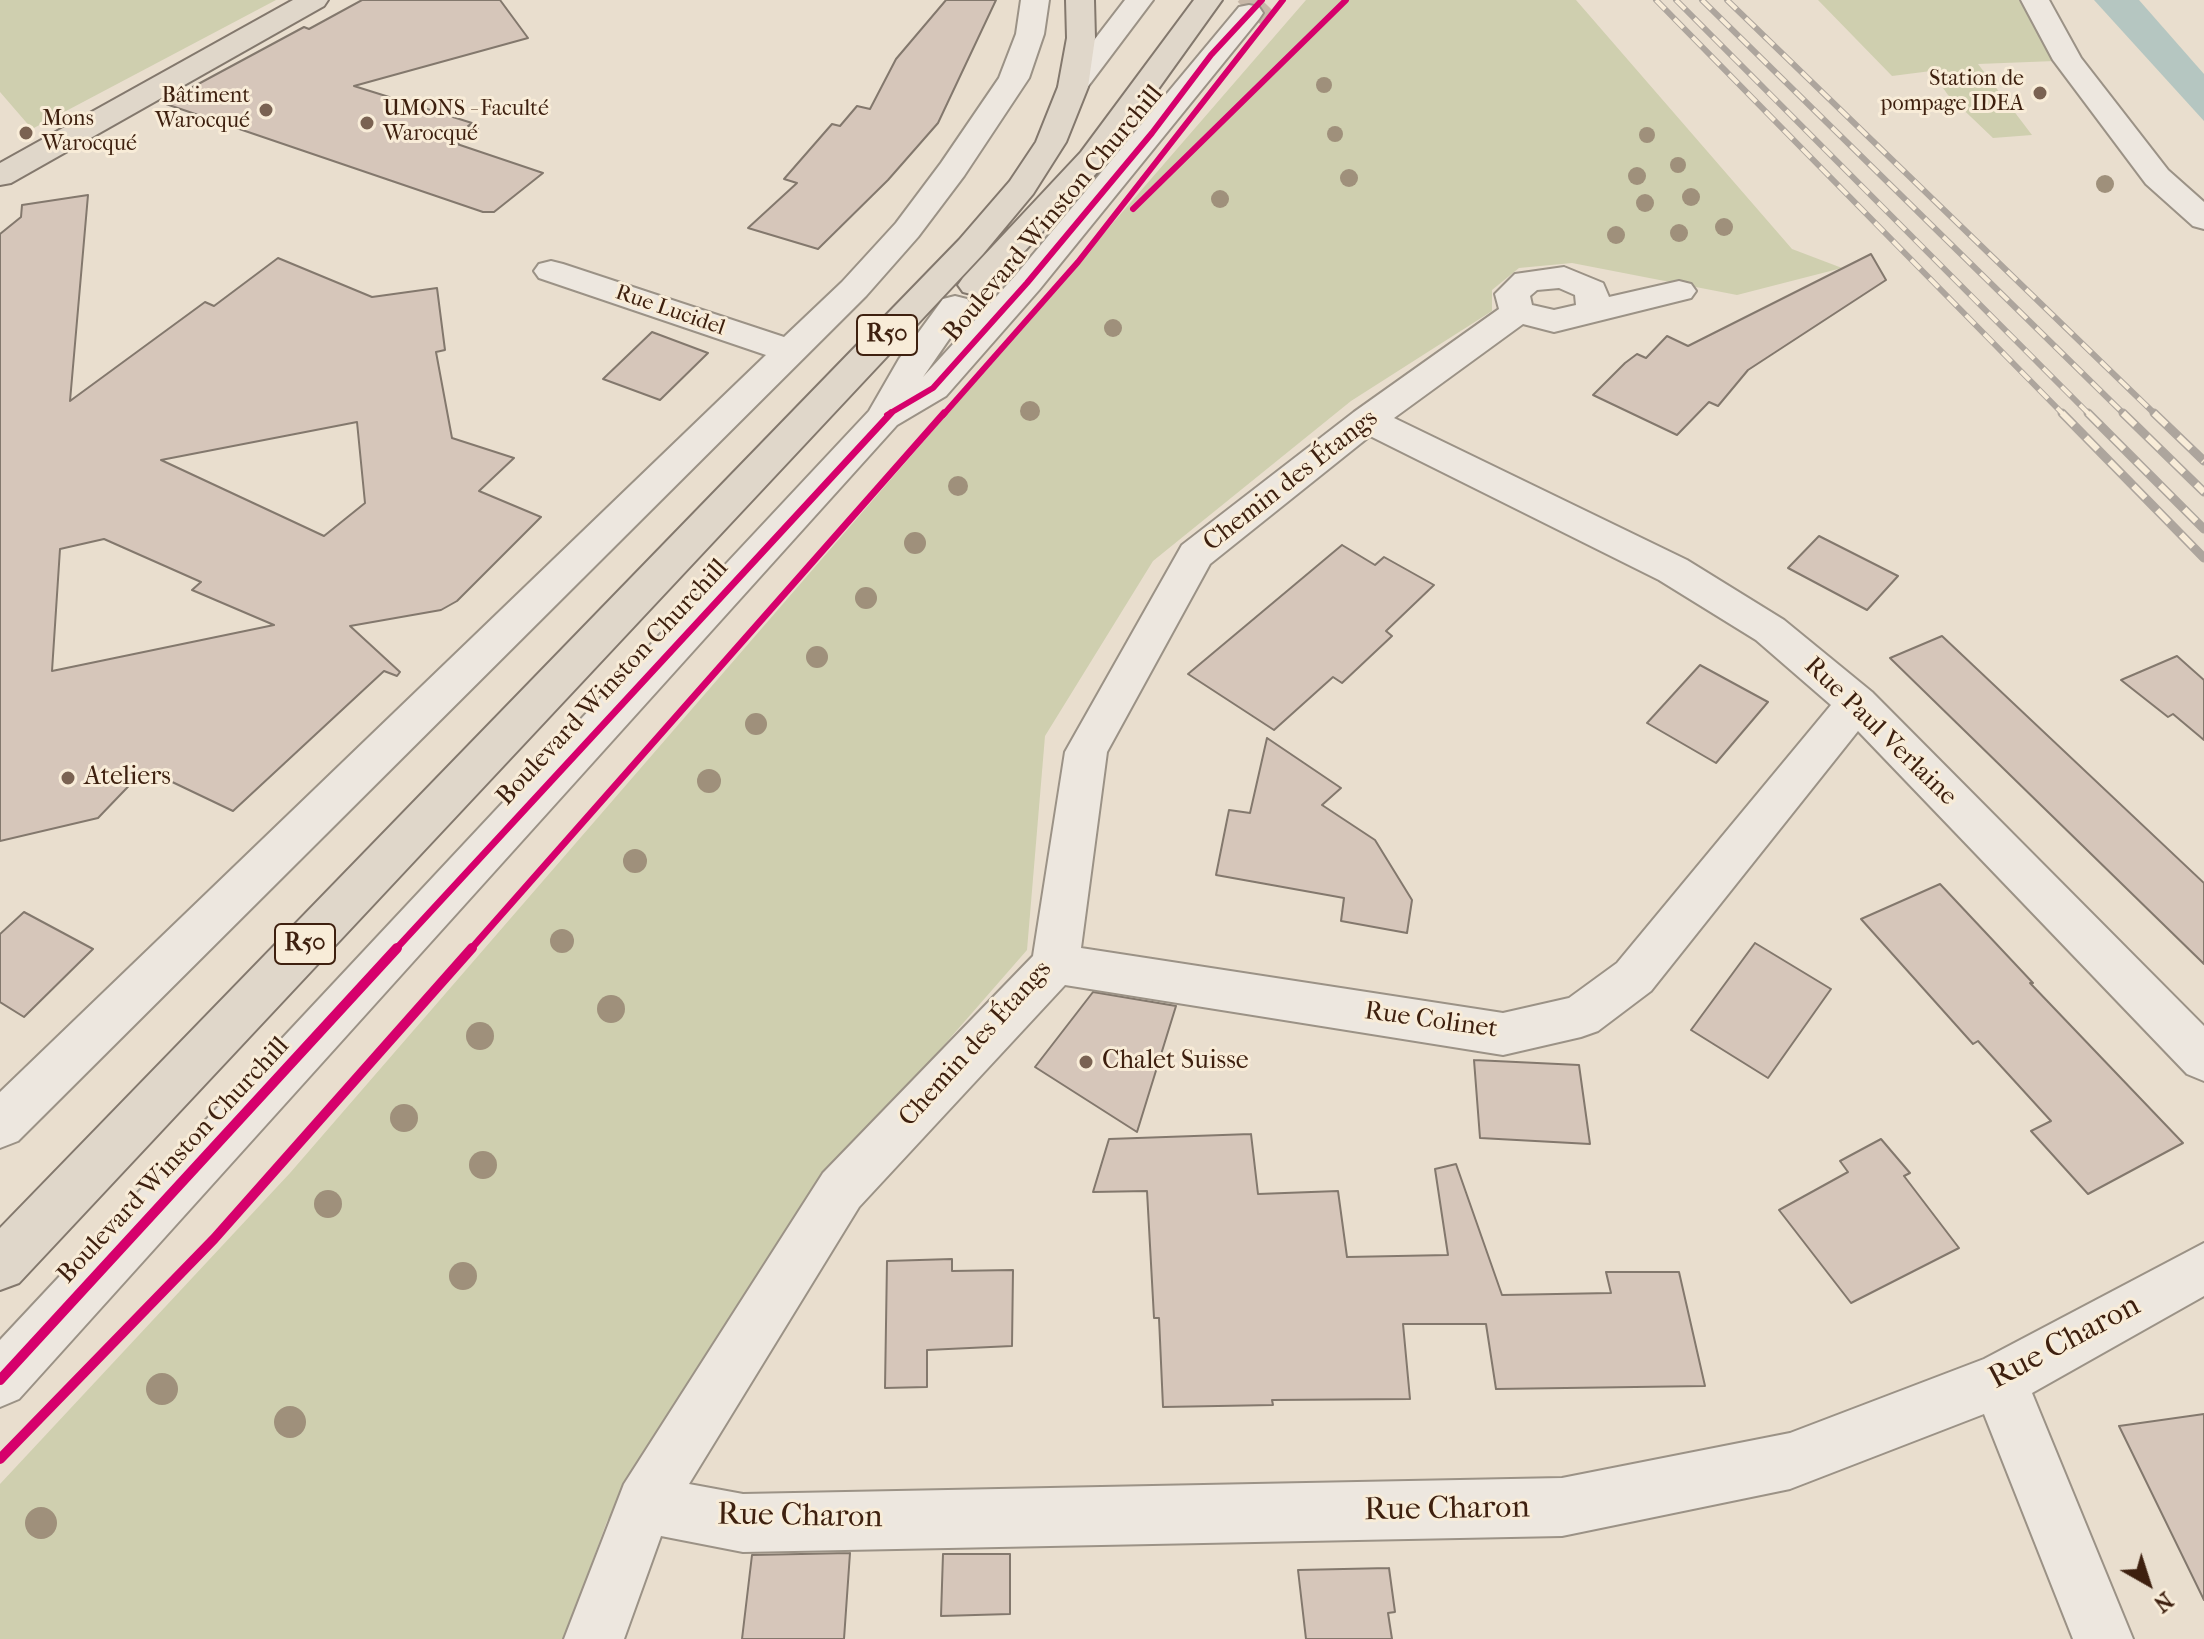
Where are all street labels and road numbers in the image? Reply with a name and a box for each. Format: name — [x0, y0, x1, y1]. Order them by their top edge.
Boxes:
street label: Boulevard Winston Churchill — [937, 79, 1171, 349]
street label: Rue Lucidel — [612, 280, 728, 342]
road number: R50 — [857, 315, 917, 355]
street label: Chemin des Étangs — [1198, 403, 1384, 559]
street label: Boulevard Winston Churchill — [491, 553, 735, 813]
street label: Rue Paul Verlaine — [1797, 651, 1963, 813]
road number: R50 — [275, 924, 335, 964]
street label: Chemin des Étangs — [893, 955, 1059, 1133]
street label: Rue Colinet — [1363, 996, 1499, 1046]
street label: Boulevard Winston Churchill — [52, 1031, 296, 1291]
street label: Rue Charon — [1983, 1287, 2147, 1399]
street label: Rue Charon — [1364, 1489, 1530, 1531]
street label: Rue Charon — [717, 1496, 883, 1538]

